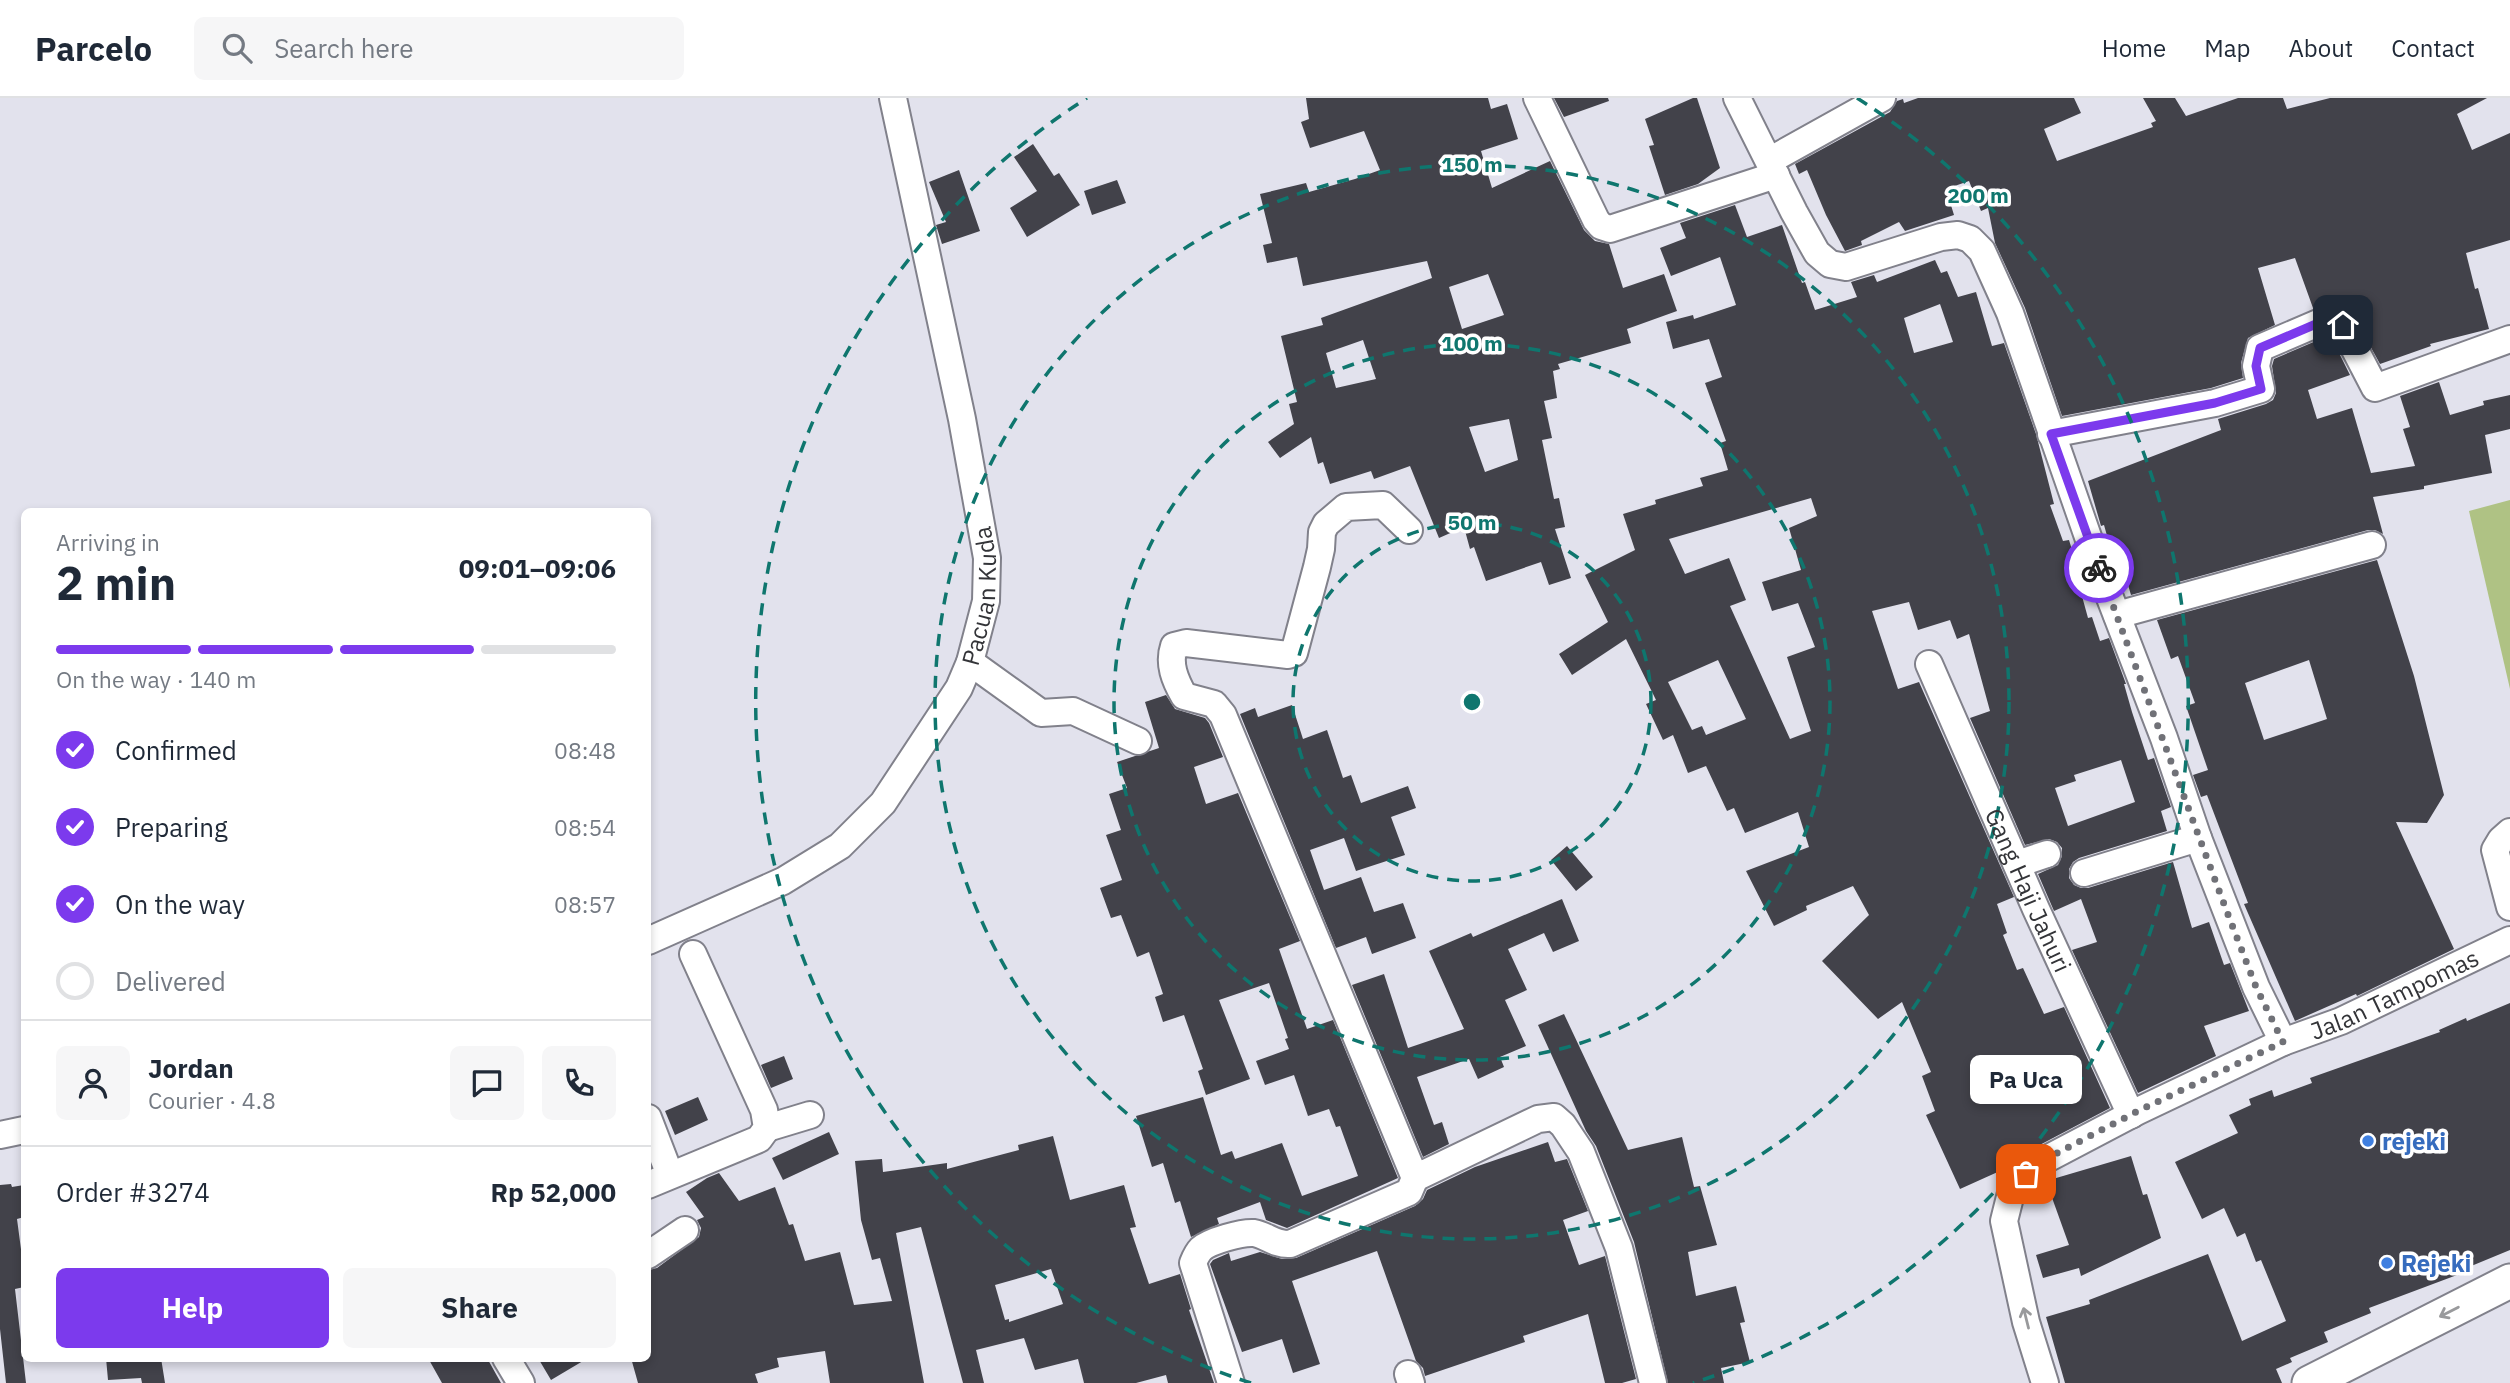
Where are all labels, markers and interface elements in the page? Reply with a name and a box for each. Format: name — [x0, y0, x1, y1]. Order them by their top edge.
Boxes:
search box — [194, 17, 684, 80]
text: Parcelo — [35, 27, 152, 70]
icon: search — [218, 29, 256, 67]
text: Search here — [274, 31, 414, 65]
text: Home — [2102, 32, 2166, 64]
text: Map — [2204, 32, 2250, 64]
text: About — [2288, 32, 2353, 64]
text: Contact — [2391, 32, 2475, 64]
text: 150 m — [1441, 150, 1503, 178]
text: 200 m — [1947, 181, 2009, 209]
pin — [2313, 295, 2373, 355]
icon: home — [2324, 306, 2362, 344]
text: 100 m — [1441, 329, 1503, 357]
text: 50 m — [1448, 508, 1496, 536]
street label: Pacuan Kuda — [954, 524, 1003, 669]
text: Arriving in — [56, 527, 160, 557]
courier — [2064, 533, 2134, 603]
icon: bike — [2080, 549, 2118, 587]
text: 09:01–09:06 — [459, 551, 616, 585]
text: 2 min — [56, 553, 176, 613]
text: On the way · 140 m — [56, 664, 256, 694]
centre of rings — [1460, 690, 1484, 714]
icon: check — [56, 731, 94, 769]
text: Confirmed — [115, 733, 237, 767]
text: 08:48 — [554, 735, 616, 765]
street label: Gang Haji Jahuri — [1978, 803, 2079, 977]
icon: check — [56, 808, 94, 846]
text: Preparing — [115, 810, 228, 844]
text: 08:54 — [554, 812, 616, 842]
icon: check — [56, 885, 94, 923]
text: On the way — [115, 887, 245, 921]
text: 08:57 — [554, 889, 616, 919]
street label: Jalan Tampomas — [2306, 941, 2484, 1047]
text: Delivered — [115, 964, 226, 998]
button: person — [56, 1046, 130, 1120]
button: chat — [450, 1046, 524, 1120]
button: phone — [542, 1046, 616, 1120]
text: Jordan — [148, 1051, 234, 1085]
callout: Pa Uca — [1970, 1055, 2082, 1104]
text: Pa Uca — [1989, 1064, 2063, 1094]
text: Courier · 4.8 — [148, 1085, 276, 1115]
place label: rejeki — [2382, 1125, 2446, 1157]
marker: rejeki — [2360, 1133, 2376, 1149]
pin — [1996, 1144, 2056, 1204]
icon: bag — [2007, 1155, 2045, 1193]
text: Order #3274 — [56, 1175, 210, 1209]
text: Rp 52,000 — [490, 1175, 616, 1209]
place label: Rejeki — [2401, 1247, 2471, 1279]
marker: Rejeki — [2379, 1255, 2395, 1271]
button: Help — [56, 1268, 329, 1348]
button: Share — [343, 1268, 616, 1348]
one-way arrow — [2439, 1306, 2460, 1320]
one-way arrow — [2019, 1307, 2032, 1329]

